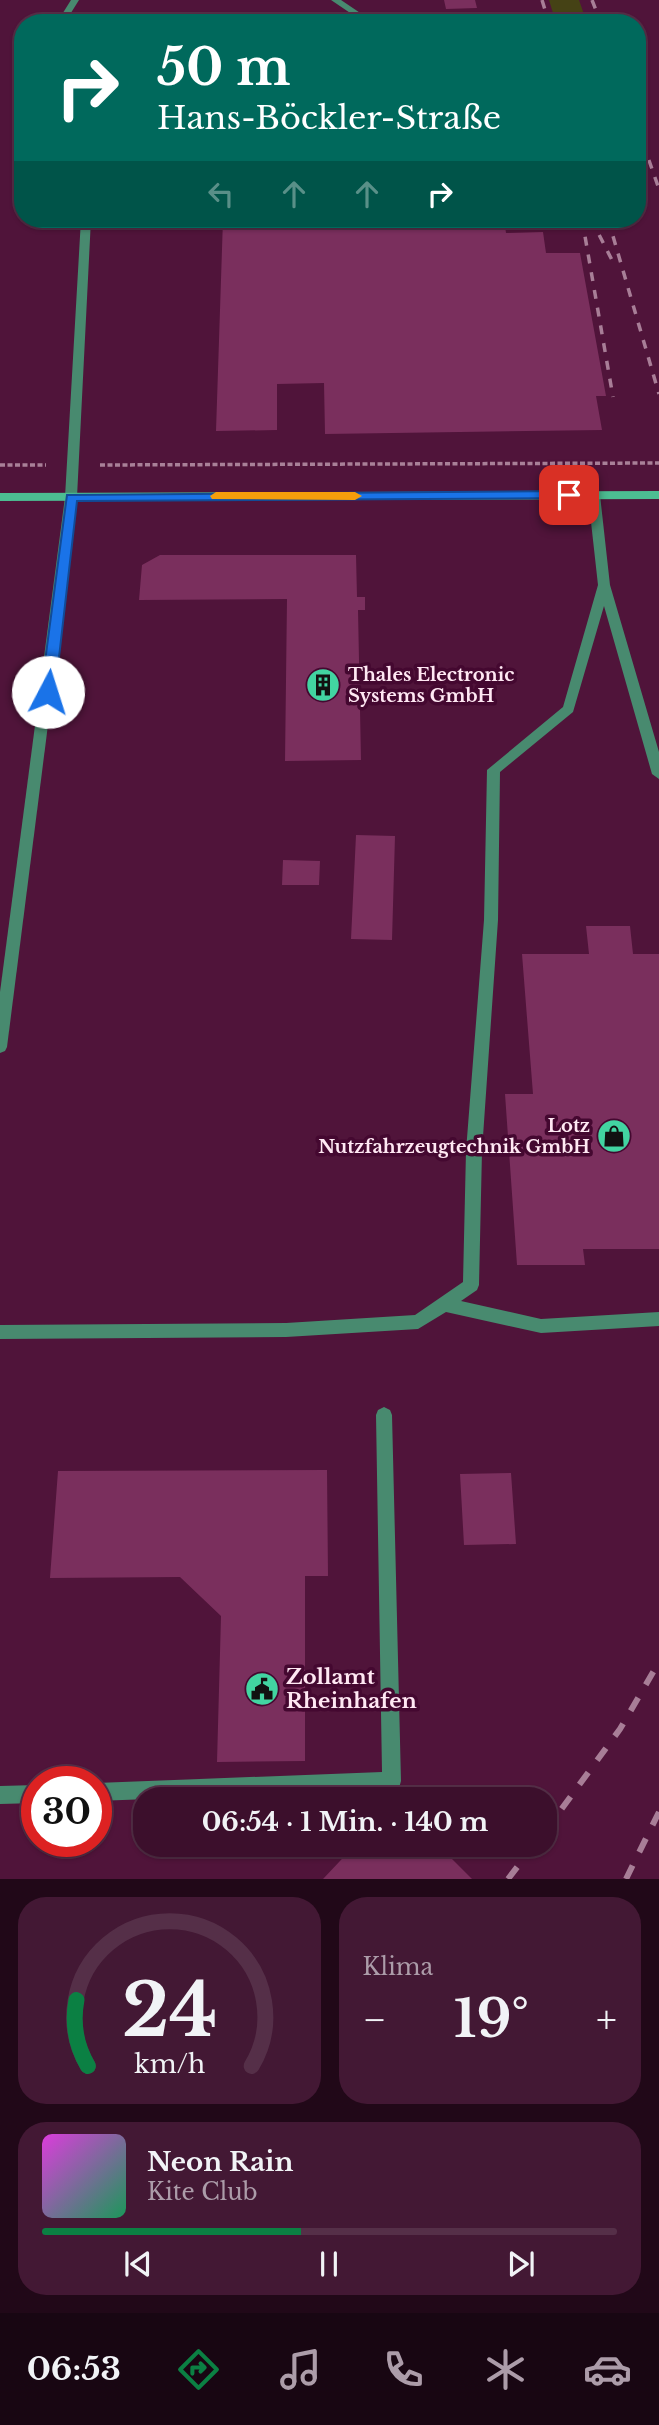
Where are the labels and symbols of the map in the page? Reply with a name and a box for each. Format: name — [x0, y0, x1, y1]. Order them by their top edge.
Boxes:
pin — [539, 465, 599, 525]
position arrow — [11, 655, 85, 729]
place label: Thales Electronic Systems GmbH — [348, 664, 514, 707]
building icon: Thales Electronic Systems GmbH — [304, 666, 342, 704]
place label: Lotz Nutzfahrzeugtechnik GmbH — [318, 1115, 590, 1158]
shop icon: Lotz Nutzfahrzeugtechnik GmbH — [595, 1117, 633, 1155]
place label: Zollamt Rheinhafen — [286, 1664, 417, 1714]
public building icon: Zollamt Rheinhafen — [243, 1670, 281, 1708]
speed limit sign: 30 — [21, 1766, 112, 1857]

